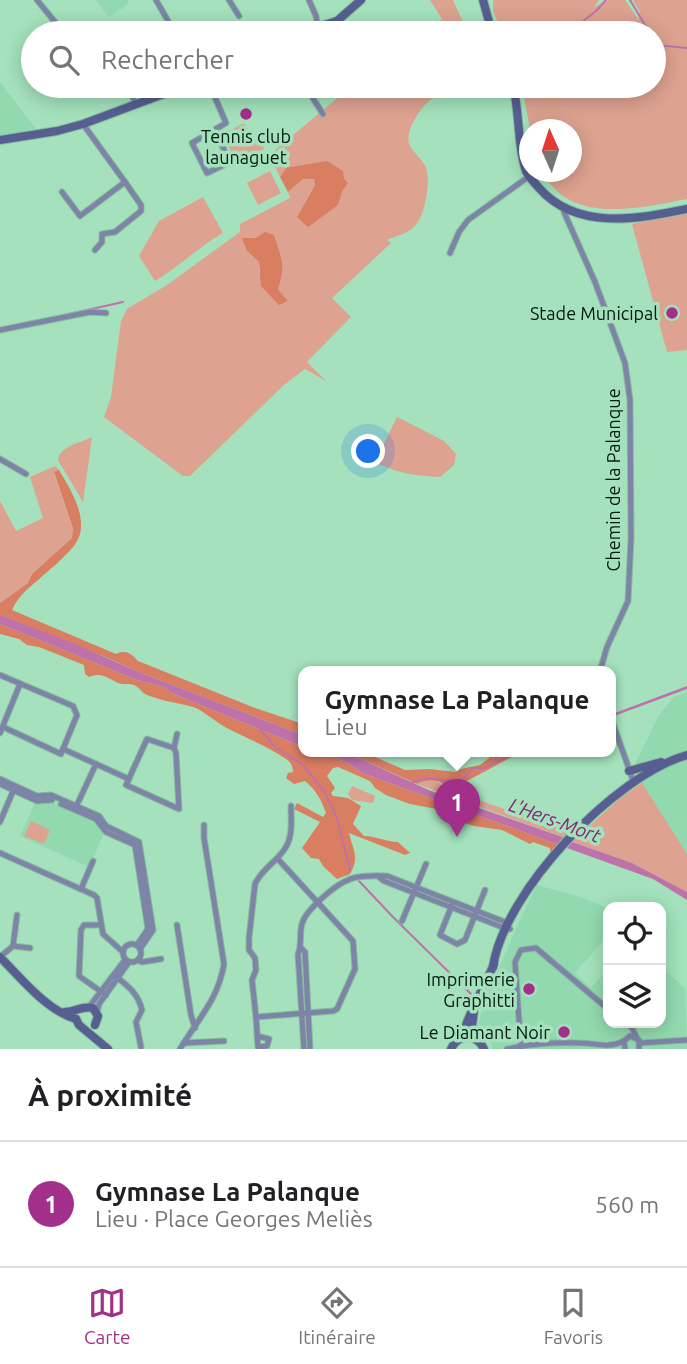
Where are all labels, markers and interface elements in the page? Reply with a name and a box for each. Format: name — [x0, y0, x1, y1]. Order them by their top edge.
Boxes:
search box — [21, 21, 666, 98]
icon: search — [45, 41, 83, 79]
text: Rechercher — [101, 45, 234, 74]
marker: Tennis club launaguet — [238, 106, 254, 122]
north arrow — [519, 119, 582, 182]
place label: Tennis club launaguet — [201, 126, 291, 167]
place label: Stade Municipal — [530, 303, 658, 323]
marker: Stade Municipal — [664, 305, 680, 321]
street label: Chemin de la Palanque — [603, 388, 623, 572]
your location — [351, 434, 385, 468]
popup — [298, 666, 616, 757]
text: Gymnase La Palanque — [325, 685, 589, 714]
text: Lieu — [325, 714, 368, 739]
pin: 1 — [434, 779, 480, 837]
water label: L'Hers-Mort — [506, 793, 604, 847]
map controls — [603, 902, 666, 1028]
button: locate — [603, 902, 666, 965]
button: layers — [603, 965, 666, 1028]
place label: Imprimerie Graphitti — [427, 969, 515, 1010]
marker: Imprimerie Graphitti — [521, 981, 537, 997]
place label: Le Diamant Noir — [420, 1022, 550, 1042]
marker: Le Diamant Noir — [556, 1024, 572, 1040]
text: À proximité — [28, 1078, 192, 1112]
text: Gymnase La Palanque — [95, 1177, 360, 1206]
text: 1 — [45, 1192, 57, 1217]
text: 560 m — [595, 1192, 659, 1217]
text: Lieu · Place Georges Meliès — [95, 1206, 373, 1231]
tab: Carte — [84, 1284, 130, 1348]
tab: Itinéraire — [298, 1284, 376, 1348]
tab: Favoris — [544, 1284, 603, 1348]

